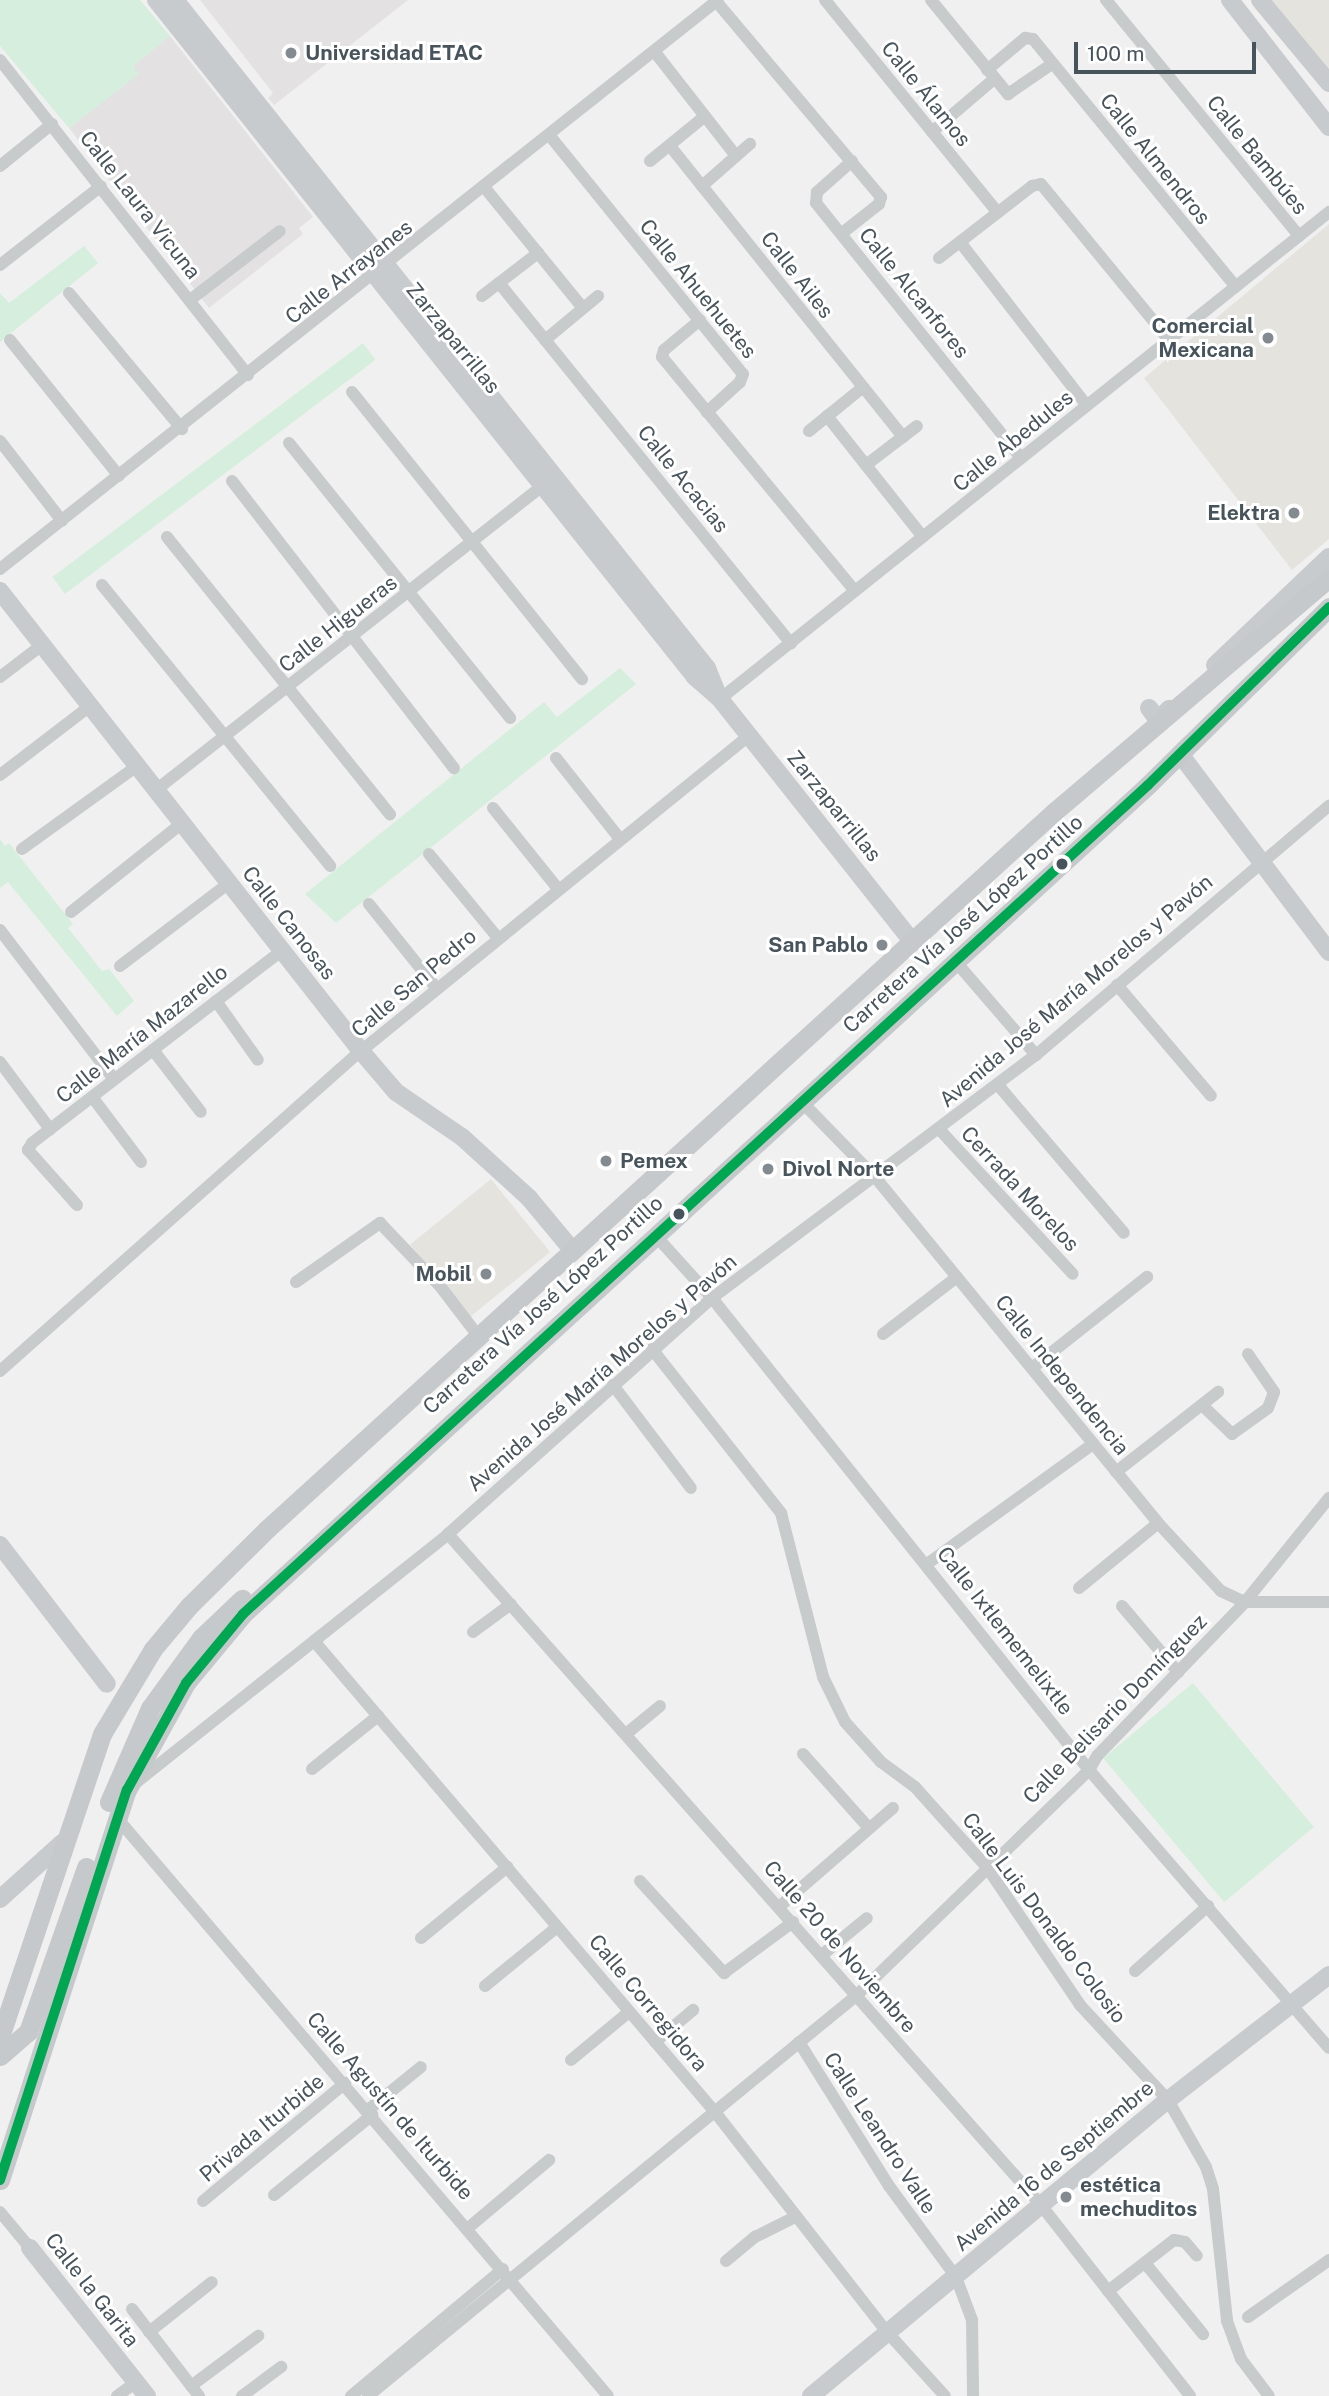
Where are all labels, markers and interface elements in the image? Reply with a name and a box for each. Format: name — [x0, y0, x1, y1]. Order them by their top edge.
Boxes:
scale bar — [1077, 28, 1259, 72]
street label: Calle Álamos — [876, 36, 976, 152]
place label: Universidad ETAC — [305, 40, 483, 66]
text: 100 m — [1087, 41, 1144, 66]
marker: Universidad ETAC — [283, 45, 299, 61]
street label: Calle Almendros — [1094, 88, 1216, 230]
street label: Calle Bambúes — [1201, 90, 1313, 220]
street label: Calle Laura Vicuna — [74, 126, 206, 284]
street label: Calle Ahuehuetes — [634, 214, 762, 364]
street label: Calle Arrayanes — [280, 215, 418, 329]
street label: Calle Alcanfores — [854, 223, 974, 363]
street label: Calle Ailes — [755, 227, 839, 323]
street label: Zarzaparrillas — [401, 277, 505, 399]
place label: Comercial Mexicana — [1151, 313, 1254, 363]
marker: Comercial Mexicana — [1260, 330, 1276, 346]
street label: Calle Abedules — [948, 385, 1078, 497]
street label: Calle Acacias — [632, 420, 734, 538]
place label: Elektra — [1207, 500, 1280, 526]
marker: Elektra — [1286, 505, 1302, 521]
street label: Calle Higueras — [274, 570, 402, 678]
street label: Zarzaparrillas — [782, 745, 886, 867]
street label: Carretera Vía José López Portillo — [838, 809, 1088, 1039]
unlabelled marker — [1055, 857, 1069, 871]
street label: Calle Canosas — [237, 861, 341, 985]
street label: Avenida José María Morelos y Pavón — [934, 869, 1218, 1113]
street label: Calle San Pedro — [346, 923, 482, 1043]
place label: San Pablo — [768, 932, 868, 958]
marker: San Pablo — [874, 937, 890, 953]
street label: Calle María Mazarello — [51, 959, 233, 1109]
street label: Cerrada Morelos — [956, 1121, 1084, 1257]
place label: Pemex — [620, 1148, 688, 1174]
marker: Pemex — [598, 1153, 614, 1169]
place label: Divol Norte — [782, 1156, 894, 1182]
marker: Divol Norte — [760, 1161, 776, 1177]
street label: Carretera Vía José López Portillo — [418, 1190, 668, 1420]
unlabelled marker — [672, 1207, 686, 1221]
street label: Avenida José María Morelos y Pavón — [462, 1249, 742, 1497]
place label: Mobil — [416, 1261, 472, 1287]
marker: Mobil — [478, 1266, 494, 1282]
street label: Calle Independencia — [990, 1290, 1134, 1460]
street label: Calle Ixtlememelixtle — [931, 1542, 1079, 1720]
street label: Calle Belisario Domínguez — [1018, 1609, 1212, 1809]
street label: Calle Luis Donaldo Colosio — [957, 1808, 1131, 2028]
street label: Calle 20 de Noviembre — [758, 1856, 922, 2038]
street label: Calle Corregidora — [583, 1929, 713, 2077]
street label: Calle Agustín de Iturbide — [301, 2007, 479, 2205]
street label: Calle Leandro Valle — [818, 2047, 942, 2219]
street label: Privada Iturbide — [195, 2069, 329, 2187]
street label: Avenida 16 de Septiembre — [949, 2075, 1159, 2257]
place label: estética mechuditos — [1080, 2172, 1197, 2222]
marker: estética mechuditos — [1058, 2189, 1074, 2205]
street label: Calle la Garita — [40, 2228, 144, 2352]

